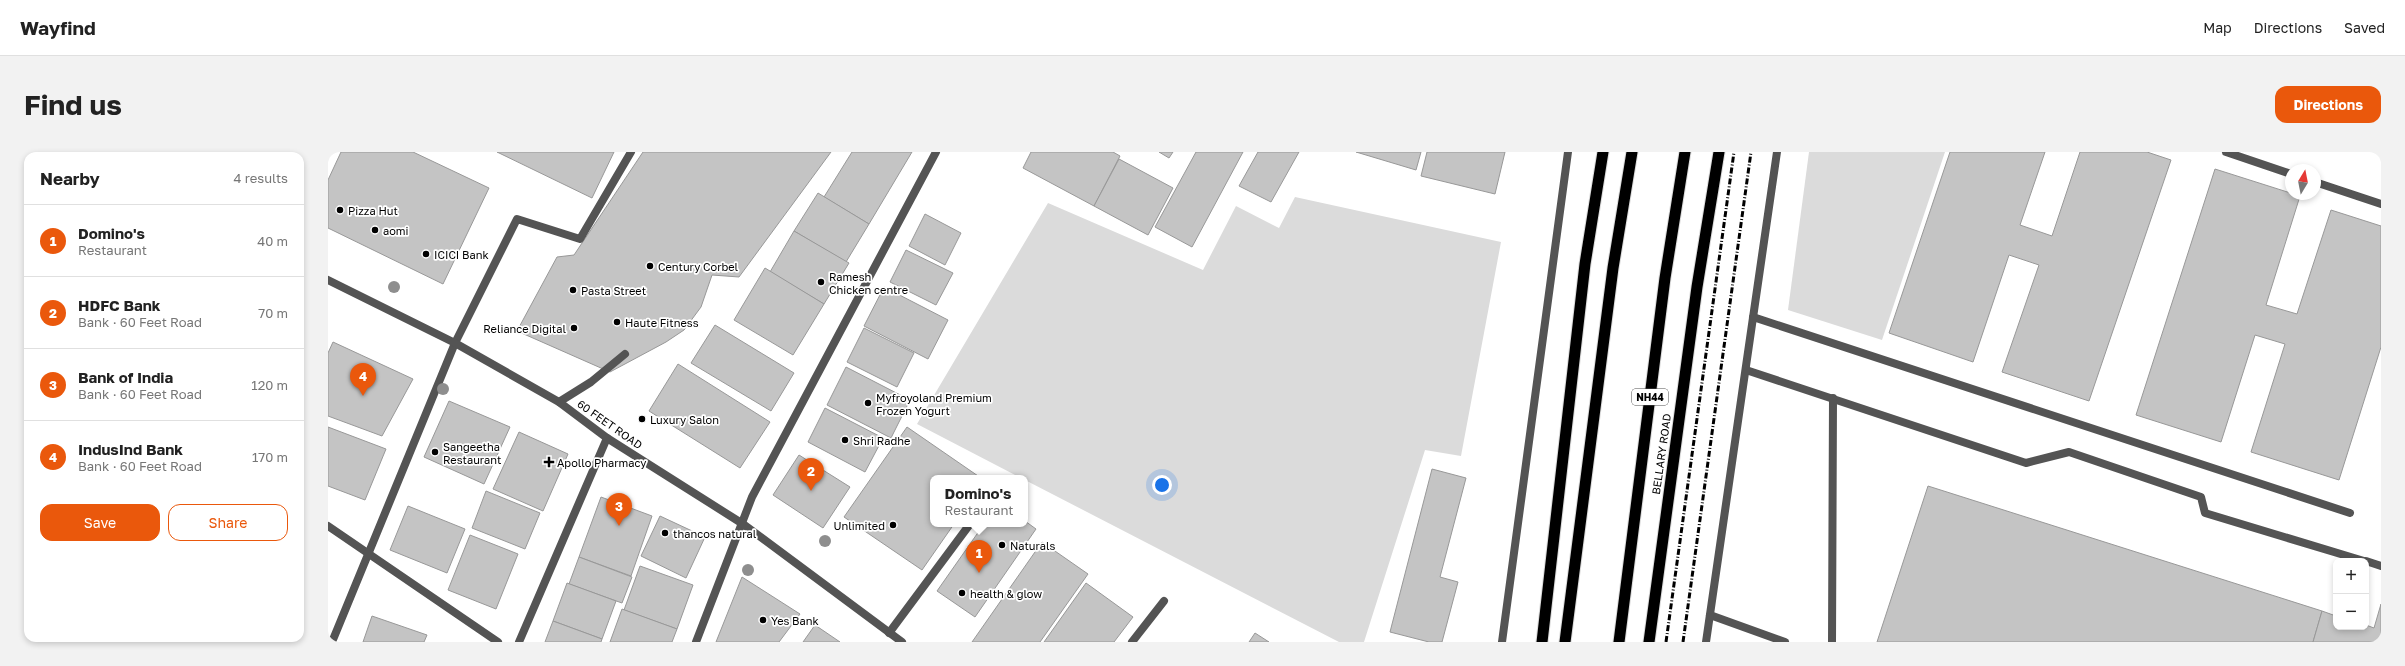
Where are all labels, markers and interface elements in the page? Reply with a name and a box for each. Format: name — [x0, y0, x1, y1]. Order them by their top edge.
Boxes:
text: Wayfind — [20, 16, 96, 39]
text: Map — [2203, 19, 2232, 36]
text: Directions — [2254, 19, 2322, 36]
text: Saved — [2344, 19, 2385, 36]
button: Directions — [2275, 86, 2381, 123]
text: Find us — [24, 88, 122, 121]
north arrow — [2285, 164, 2321, 200]
text: Nearby — [40, 168, 100, 189]
text: 4 results — [234, 170, 288, 186]
place label: Pizza Hut — [348, 204, 398, 217]
marker: Pizza Hut — [335, 205, 345, 215]
text: Domino's — [78, 224, 145, 242]
place label: aomi — [383, 224, 409, 237]
marker: aomi — [370, 225, 380, 235]
text: 1 — [50, 233, 56, 249]
text: 40 m — [257, 233, 288, 249]
text: Restaurant — [78, 242, 147, 258]
place label: ICICI Bank — [434, 248, 489, 261]
marker: ICICI Bank — [421, 249, 431, 259]
place label: Century Corbel — [658, 260, 739, 273]
marker: Century Corbel — [645, 261, 655, 271]
place label: Ramesh Chicken centre — [829, 270, 908, 296]
marker: Ramesh Chicken centre — [816, 277, 826, 287]
place label: Pasta Street — [581, 284, 646, 297]
marker: Pasta Street — [568, 285, 578, 295]
text: HDFC Bank — [78, 296, 161, 314]
text: 2 — [49, 305, 57, 321]
text: 70 m — [258, 305, 288, 321]
text: Bank · 60 Feet Road — [78, 314, 202, 330]
place label: Haute Fitness — [625, 316, 699, 329]
marker: Haute Fitness — [612, 317, 622, 327]
place label: Reliance Digital — [483, 322, 566, 335]
marker: Reliance Digital — [569, 323, 579, 333]
pin: 4 — [350, 363, 376, 396]
text: Bank of India — [78, 368, 173, 386]
text: 3 — [49, 377, 57, 393]
text: 120 m — [251, 377, 288, 393]
text: Bank · 60 Feet Road — [78, 386, 202, 402]
road number: NH44 — [1632, 389, 1668, 405]
place label: Myfroyoland Premium Frozen Yogurt — [876, 391, 992, 417]
street label: 60 FEET ROAD — [575, 397, 645, 451]
marker: Myfroyoland Premium Frozen Yogurt — [863, 398, 873, 408]
street label: BELLARY ROAD — [1649, 412, 1673, 495]
place label: Luxury Salon — [650, 413, 719, 426]
marker: Luxury Salon — [637, 414, 647, 424]
place label: Shri Radhe — [853, 434, 910, 447]
marker: Shri Radhe — [840, 435, 850, 445]
text: IndusInd Bank — [78, 440, 183, 458]
place label: Sangeetha Restaurant — [443, 440, 501, 466]
marker: Sangeetha Restaurant — [430, 447, 440, 457]
text: 4 — [49, 449, 57, 465]
text: 170 m — [252, 449, 288, 465]
place label: Apollo Pharmacy — [557, 456, 646, 469]
marker: Apollo Pharmacy — [544, 457, 554, 467]
text: Bank · 60 Feet Road — [78, 458, 202, 474]
pin: 2 — [798, 458, 824, 491]
popup — [930, 475, 1028, 527]
your location — [1152, 475, 1172, 495]
text: Domino's — [945, 484, 1011, 502]
pin: 3 — [606, 493, 632, 526]
text: Restaurant — [945, 502, 1013, 518]
button: Save — [40, 504, 160, 541]
button: Share — [168, 504, 288, 541]
place label: Unlimited — [834, 519, 885, 532]
marker: Unlimited — [888, 520, 898, 530]
place label: thancos natural — [673, 527, 757, 540]
marker: thancos natural — [660, 528, 670, 538]
place label: Naturals — [1010, 539, 1055, 552]
pin: 1 — [966, 540, 992, 573]
marker: Naturals — [997, 540, 1007, 550]
map controls — [2333, 558, 2369, 630]
button: + — [2333, 558, 2369, 594]
place label: health & glow — [970, 587, 1042, 600]
marker: health & glow — [957, 588, 967, 598]
button: − — [2333, 594, 2369, 630]
place label: Yes Bank — [771, 614, 819, 627]
marker: Yes Bank — [758, 615, 768, 625]

